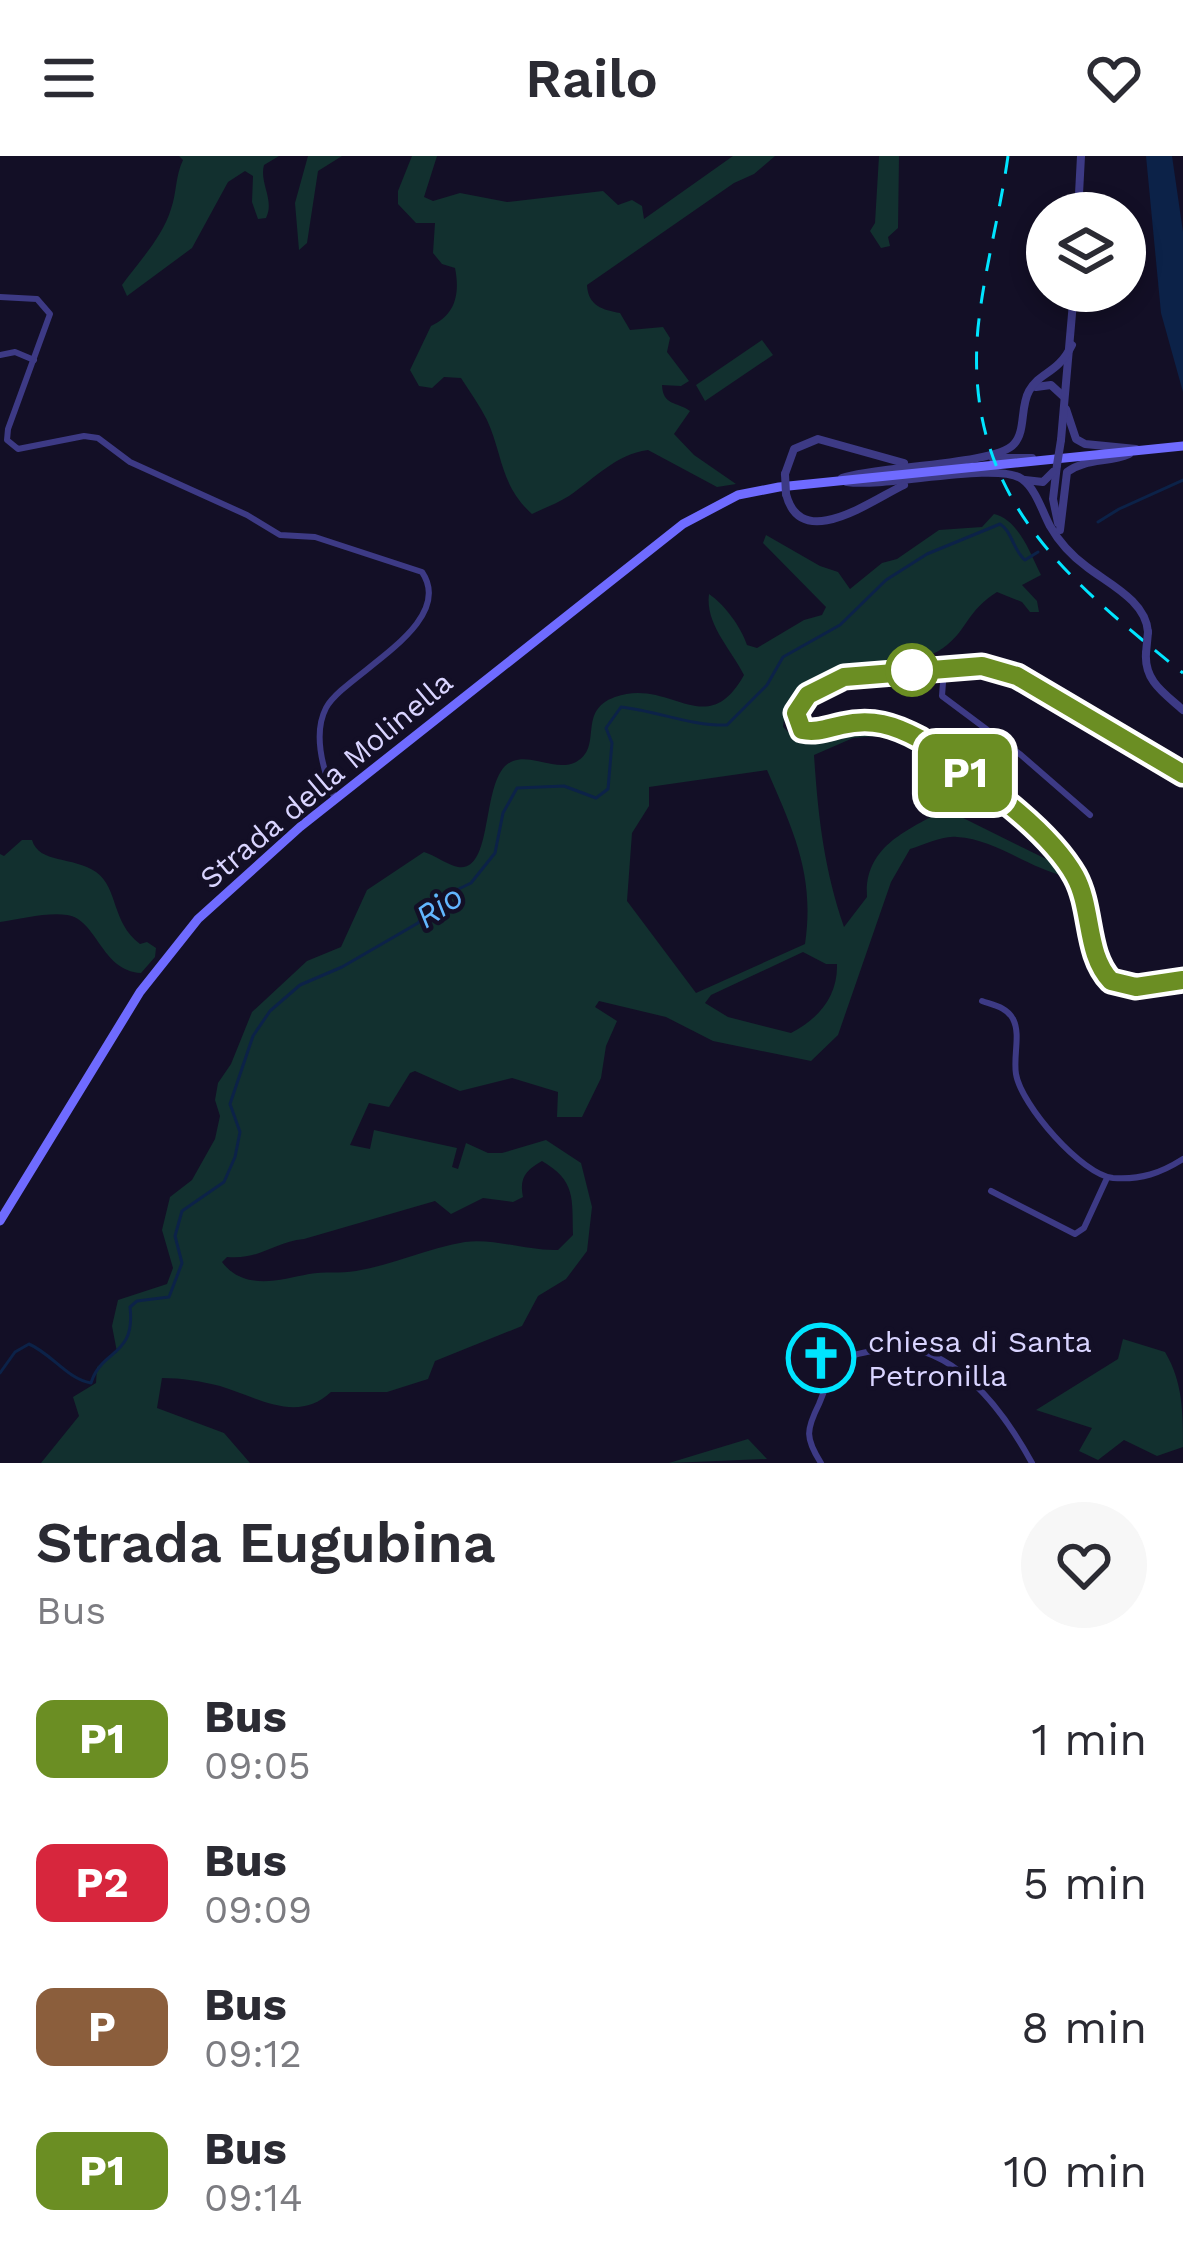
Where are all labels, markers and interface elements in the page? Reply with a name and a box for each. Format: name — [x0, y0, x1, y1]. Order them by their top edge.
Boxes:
icon: menu — [36, 45, 102, 111]
icon: heart — [1081, 45, 1147, 111]
text: Railo — [525, 47, 658, 110]
map controls — [1026, 192, 1146, 312]
button: layers — [1026, 192, 1146, 312]
unlabelled marker — [887, 645, 937, 695]
street label: Strada della Molinella — [193, 664, 459, 896]
line badge: P1 — [911, 734, 1019, 812]
text: P1 — [942, 748, 988, 797]
water label: Rio — [408, 876, 470, 936]
church icon: chiesa di Santa Petronilla — [786, 1323, 856, 1393]
place label: chiesa di Santa Petronilla — [868, 1324, 1092, 1393]
button: heart — [1021, 1502, 1147, 1628]
text: Strada Eugubina — [36, 1509, 496, 1576]
text: Bus — [36, 1588, 106, 1633]
text: Bus — [204, 1690, 287, 1743]
text: 1 min — [1031, 1713, 1147, 1766]
text: P1 — [79, 1714, 125, 1763]
text: 09:05 — [204, 1743, 311, 1788]
text: Bus — [204, 1834, 287, 1887]
text: 5 min — [1023, 1857, 1147, 1910]
text: P2 — [75, 1858, 129, 1907]
text: 09:09 — [204, 1887, 312, 1932]
text: Bus — [204, 1978, 287, 2031]
text: 8 min — [1021, 2001, 1147, 2054]
text: P — [88, 2002, 116, 2051]
text: 09:12 — [204, 2031, 302, 2076]
text: Bus — [204, 2122, 287, 2175]
text: 10 min — [1003, 2145, 1147, 2198]
text: P1 — [79, 2146, 125, 2195]
text: 09:14 — [204, 2175, 303, 2220]

